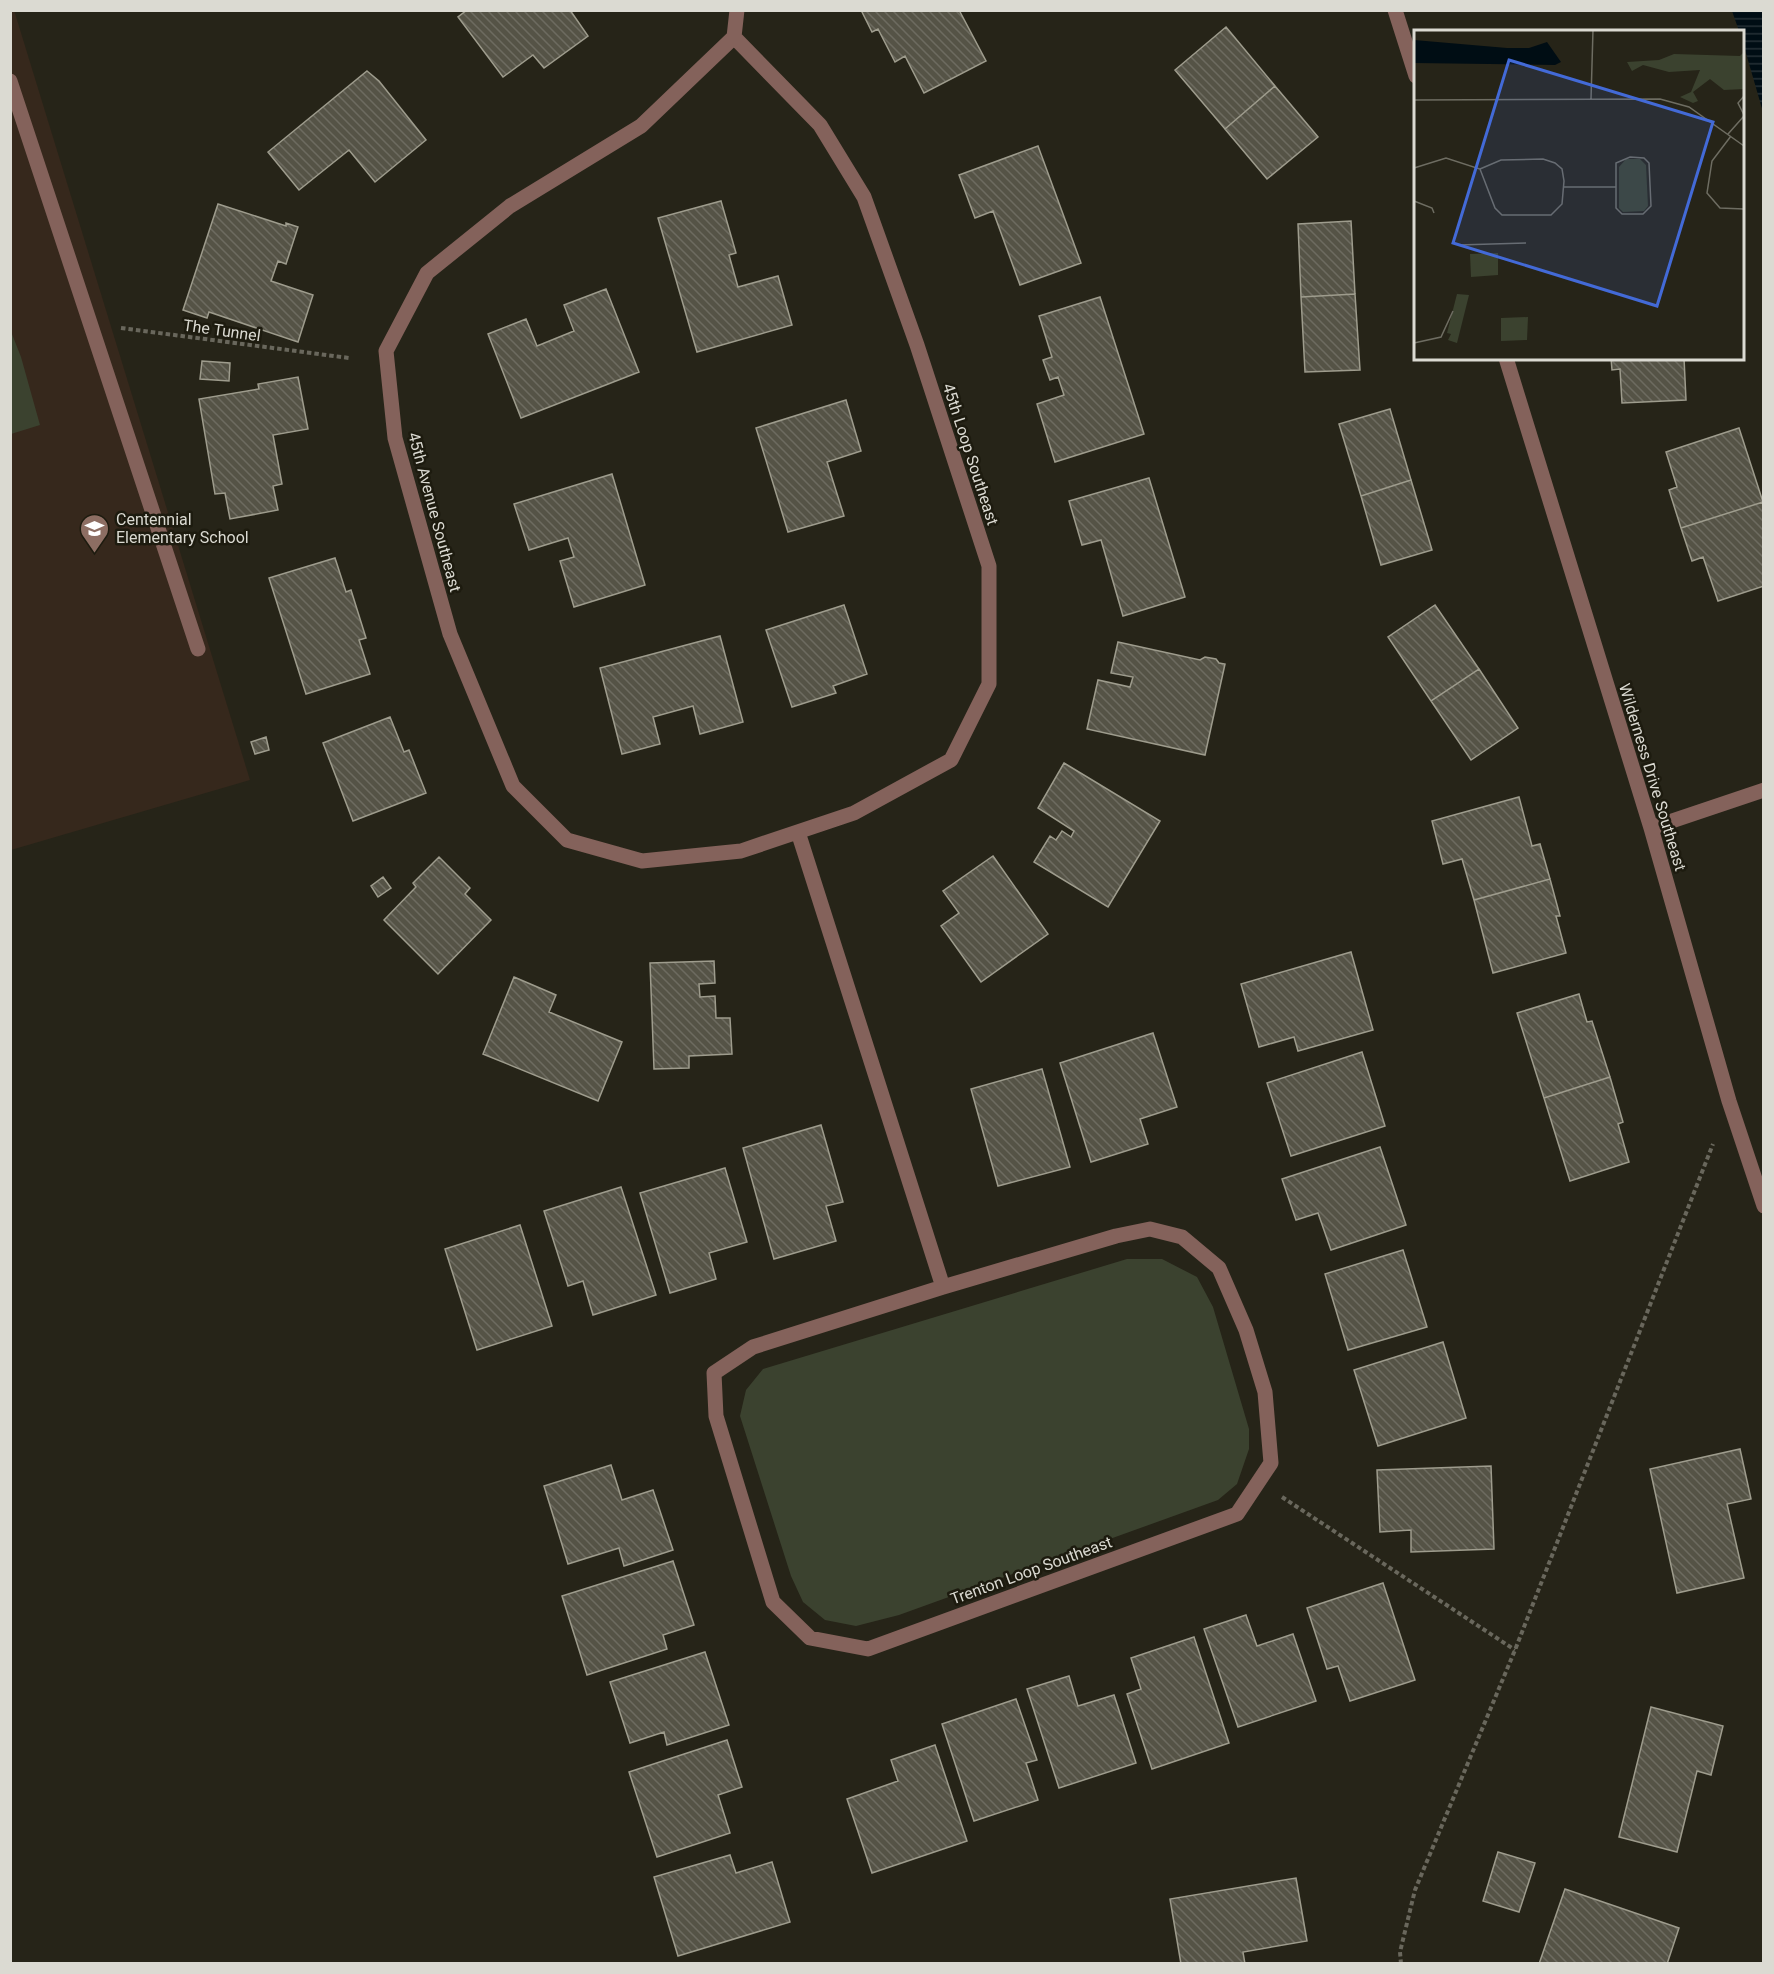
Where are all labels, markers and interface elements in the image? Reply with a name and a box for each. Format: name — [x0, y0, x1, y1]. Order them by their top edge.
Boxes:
inset map — [1414, 30, 1744, 360]
street label: The Tunnel — [182, 316, 262, 345]
street label: 45th Loop Southeast — [939, 381, 1002, 527]
street label: 45th Avenue Southeast — [404, 430, 465, 594]
place label: Centennial Elementary School — [116, 510, 249, 547]
school or university icon: Centennial Elementary School — [79, 512, 111, 554]
street label: Wilderness Drive Southeast — [1615, 681, 1690, 873]
street label: Trenton Loop Southeast — [948, 1532, 1115, 1609]

